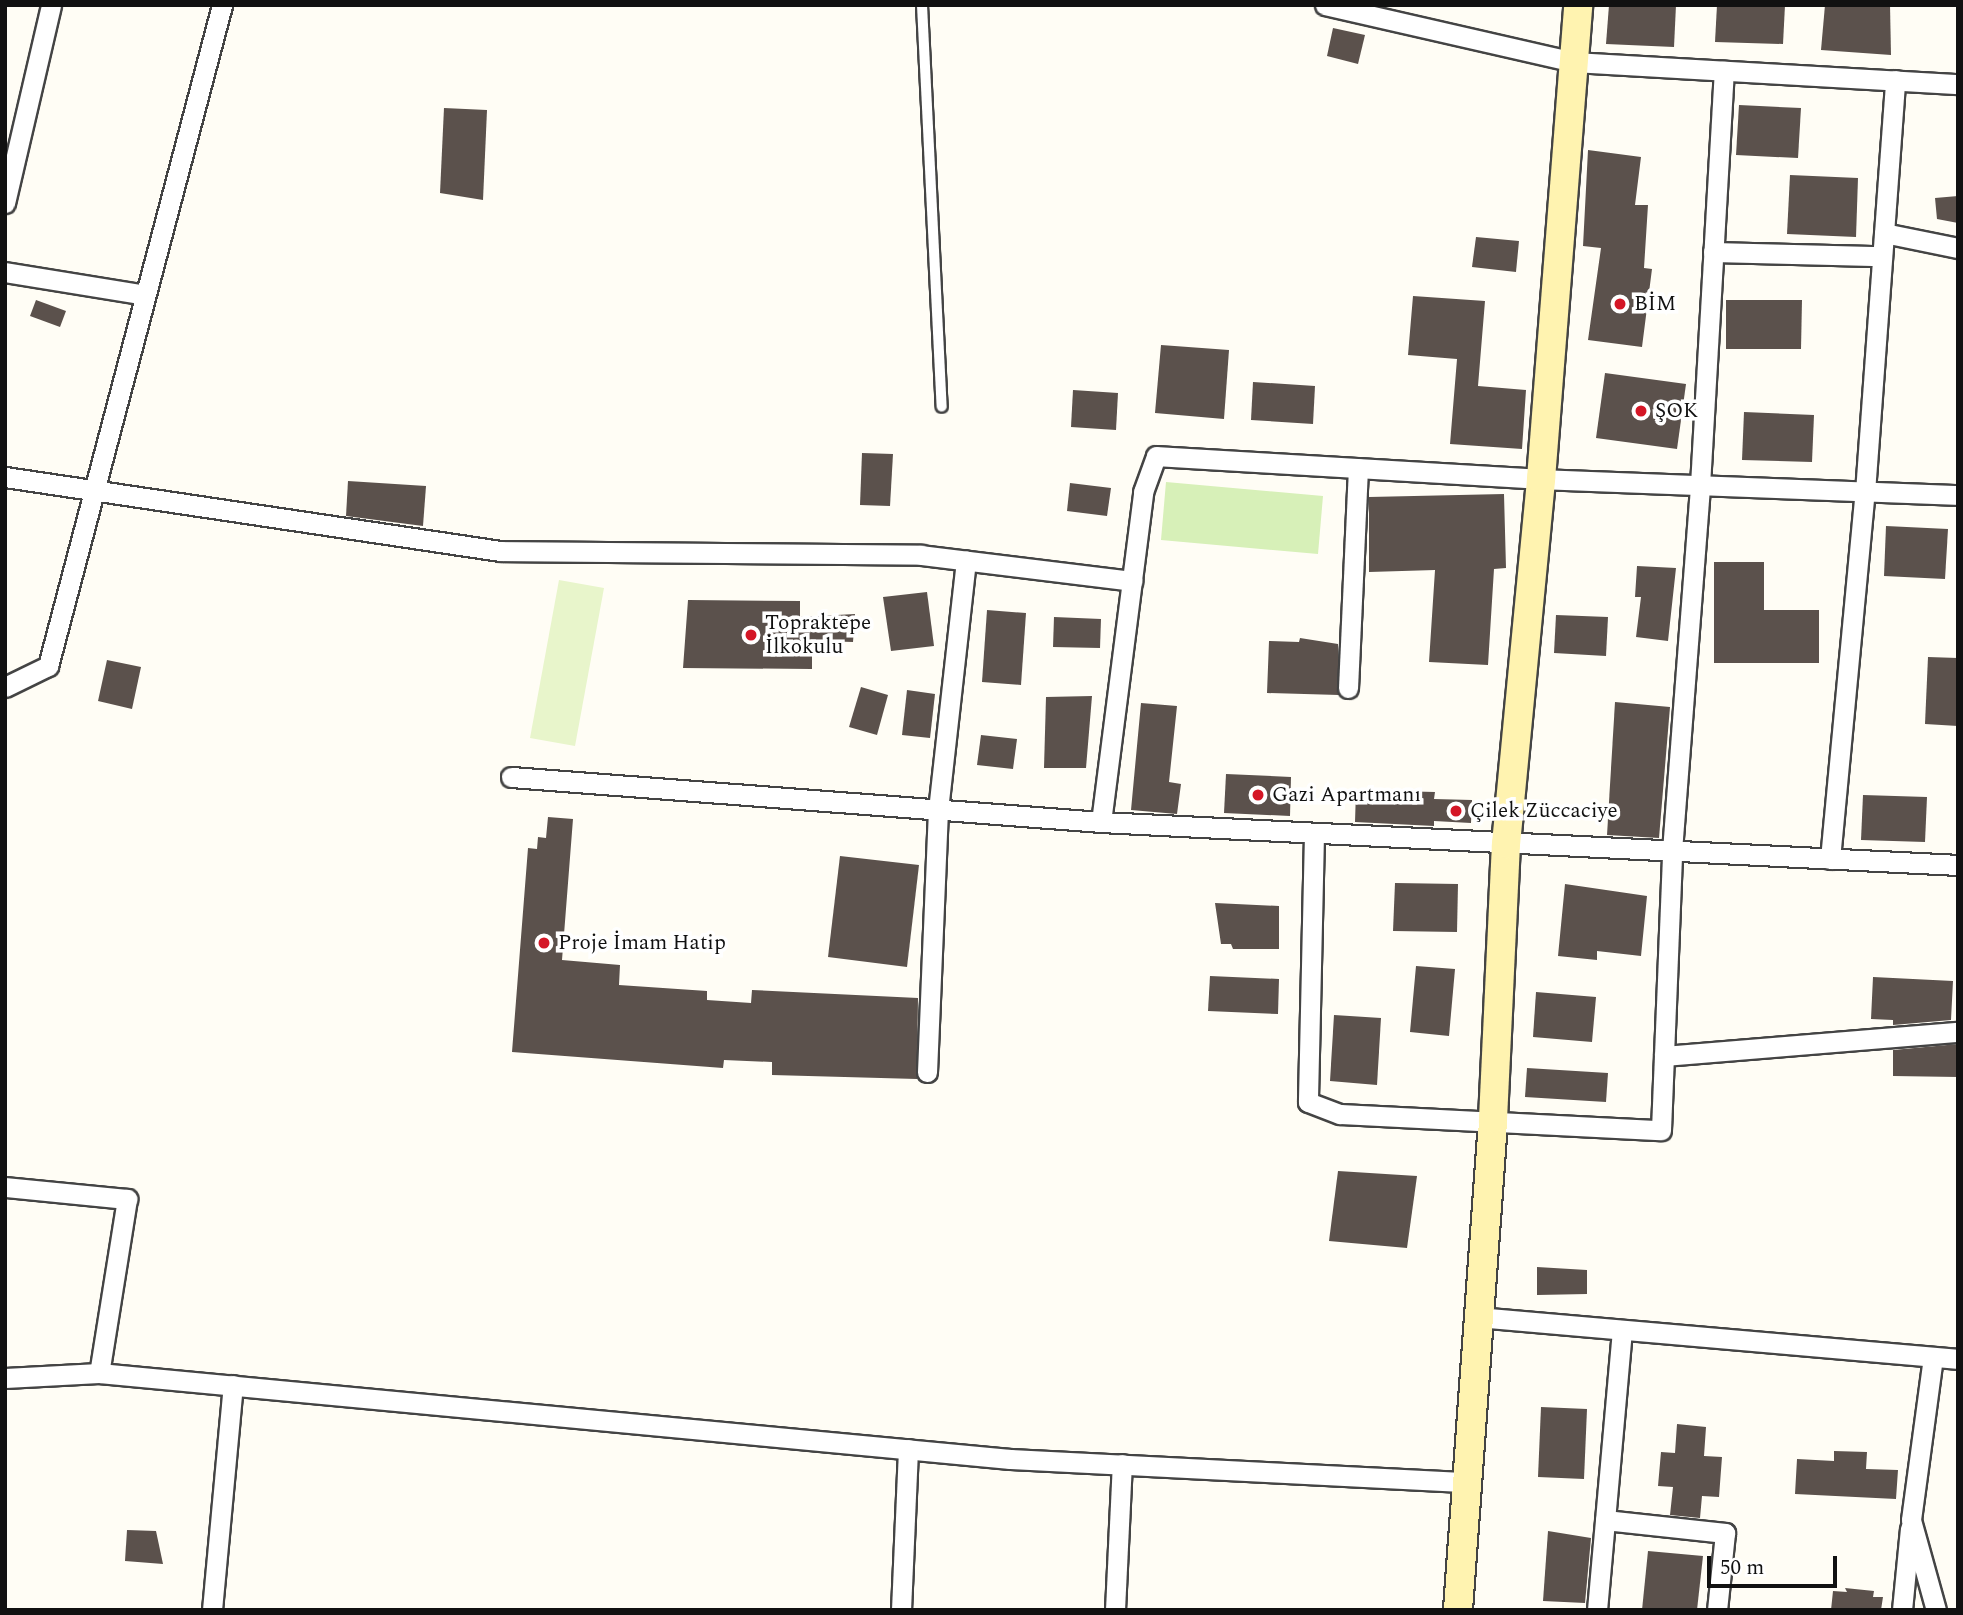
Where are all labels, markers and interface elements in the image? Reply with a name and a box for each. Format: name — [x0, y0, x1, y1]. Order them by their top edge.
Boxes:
place label: BİM — [1634, 291, 1676, 317]
marker: BİM — [1612, 296, 1628, 312]
place label: ŞOK — [1655, 398, 1698, 424]
marker: ŞOK — [1633, 403, 1649, 419]
place label: Topraktepe İlkokulu — [765, 610, 871, 660]
marker: Topraktepe İlkokulu — [743, 627, 759, 643]
place label: Gazi Apartmanı — [1272, 782, 1421, 808]
marker: Gazi Apartmanı — [1250, 787, 1266, 803]
place label: Çilek Züccaciye — [1470, 798, 1618, 824]
marker: Çilek Züccaciye — [1448, 803, 1464, 819]
place label: Proje İmam Hatip — [558, 930, 726, 956]
marker: Proje İmam Hatip — [536, 935, 552, 951]
scale bar — [1711, 1542, 1840, 1586]
text: 50 m — [1720, 1552, 1764, 1584]

